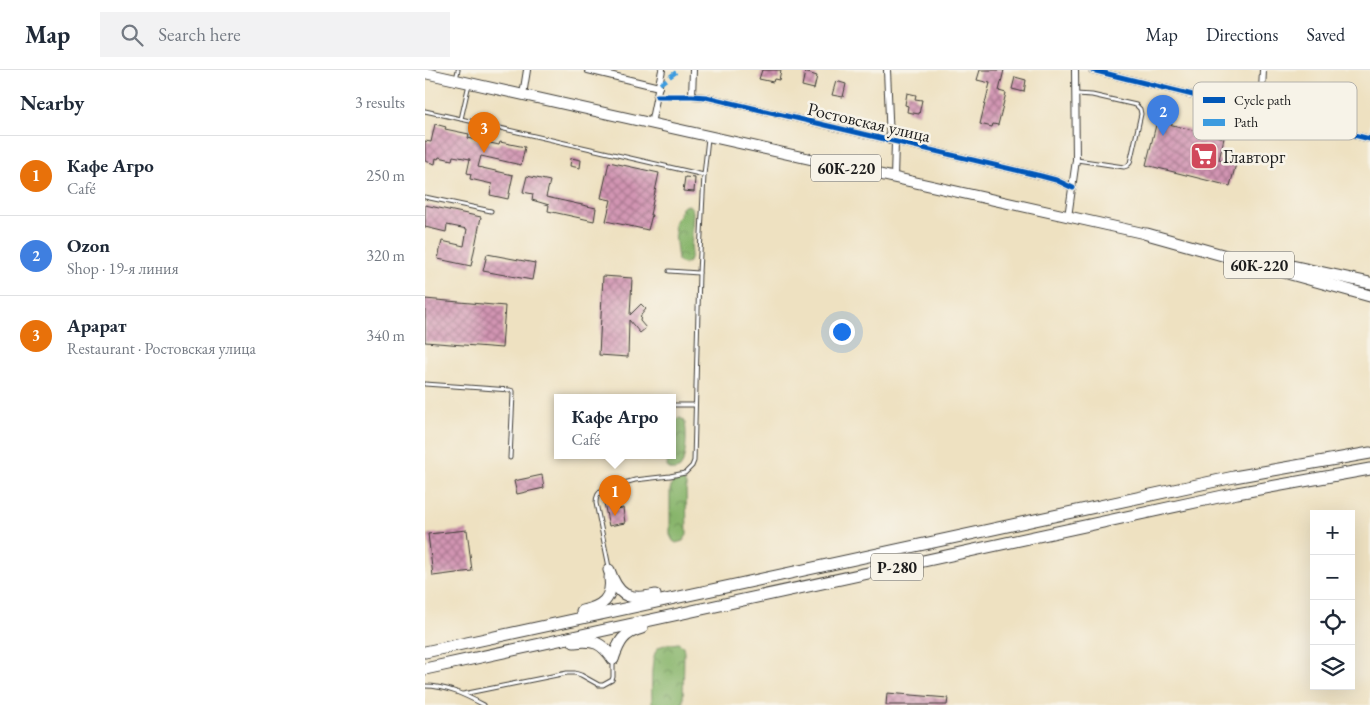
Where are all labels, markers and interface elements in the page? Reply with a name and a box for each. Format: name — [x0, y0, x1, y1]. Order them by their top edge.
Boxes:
search box — [100, 12, 450, 57]
text: Map — [25, 19, 70, 50]
icon: search — [118, 21, 146, 49]
text: Search here — [158, 22, 241, 47]
text: Map — [1146, 23, 1178, 46]
text: Directions — [1206, 23, 1278, 46]
text: Saved — [1306, 23, 1345, 46]
legend — [1193, 82, 1357, 140]
text: Nearby — [20, 89, 84, 116]
text: Cycle path — [1234, 91, 1291, 109]
text: 3 results — [355, 92, 405, 113]
pin: 2 — [1147, 95, 1179, 136]
street label: Ростовская улица — [805, 97, 933, 147]
pin: 3 — [468, 112, 500, 153]
text: Path — [1234, 113, 1258, 131]
supermarket icon: Главторг — [1189, 141, 1219, 171]
place label: Главторг — [1223, 145, 1286, 168]
text: Кафе Агро — [67, 153, 154, 178]
road number: 60К-220 — [811, 155, 881, 182]
text: 1 — [32, 165, 40, 186]
text: 250 m — [366, 165, 405, 186]
text: Café — [67, 178, 96, 199]
text: Ozon — [67, 233, 110, 258]
text: 2 — [32, 245, 40, 266]
text: 320 m — [366, 245, 405, 266]
road number: 60К-220 — [1224, 252, 1294, 278]
text: Shop · 19-я линия — [67, 258, 179, 279]
text: Арарат — [67, 313, 127, 338]
your location — [829, 319, 855, 345]
text: 3 — [32, 325, 40, 346]
text: 340 m — [366, 325, 405, 346]
text: Restaurant · Ростовская улица — [67, 338, 256, 359]
popup — [554, 394, 676, 459]
text: Кафе Агро — [572, 404, 658, 429]
text: Café — [572, 429, 600, 450]
pin: 1 — [599, 475, 631, 516]
map controls — [1310, 510, 1355, 690]
button: + — [1310, 510, 1355, 555]
road number: Р-280 — [871, 554, 923, 581]
button: − — [1310, 555, 1355, 600]
button: locate — [1310, 600, 1355, 645]
button: layers — [1310, 645, 1355, 690]

